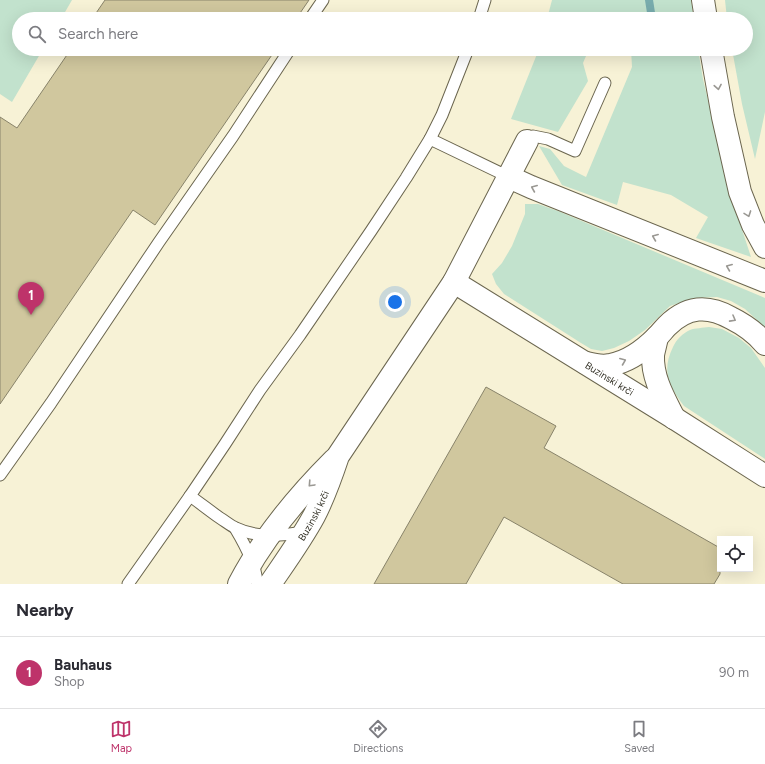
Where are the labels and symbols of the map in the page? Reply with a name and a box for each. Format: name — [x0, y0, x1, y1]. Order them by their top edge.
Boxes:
one-way arrow — [713, 84, 721, 91]
one-way arrow — [531, 185, 539, 193]
one-way arrow — [744, 210, 752, 217]
one-way arrow — [651, 233, 658, 241]
one-way arrow — [725, 264, 733, 272]
pin: 1 — [18, 282, 44, 315]
your location — [385, 292, 405, 312]
one-way arrow — [729, 314, 736, 321]
one-way arrow — [619, 357, 626, 365]
street label: Buzinski krči — [583, 359, 636, 399]
one-way arrow — [308, 479, 315, 487]
street label: Buzinski krči — [295, 489, 332, 543]

